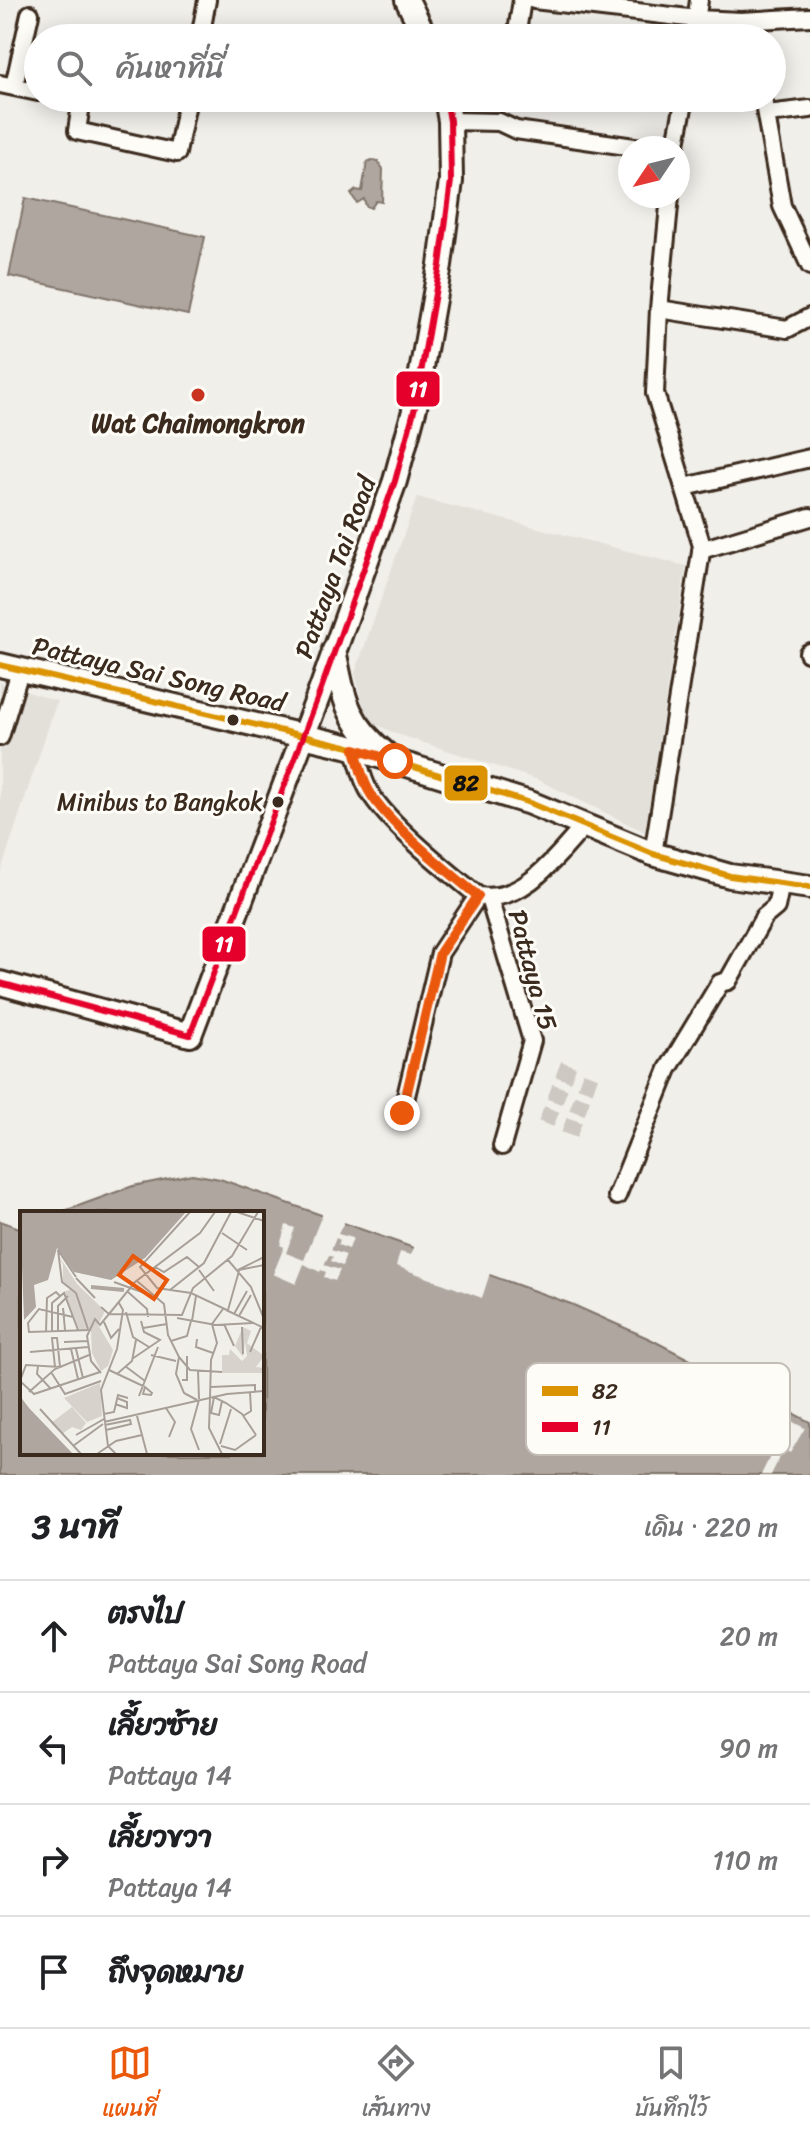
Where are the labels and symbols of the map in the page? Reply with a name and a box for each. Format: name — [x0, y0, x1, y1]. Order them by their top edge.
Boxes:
north arrow — [618, 136, 690, 208]
line badge: 11 — [395, 370, 441, 408]
text: 11 — [409, 370, 428, 409]
marker: Wat Chaimongkron — [189, 386, 207, 404]
place label: Wat Chaimongkron — [91, 400, 305, 446]
street label: Pattaya Tai Road — [281, 467, 390, 665]
street label: Pattaya Sai Song Road — [28, 623, 292, 726]
unlabelled marker — [225, 712, 241, 728]
route start — [377, 743, 413, 779]
line badge: 82 — [443, 764, 489, 802]
text: 82 — [452, 764, 479, 803]
place label: Minibus to Bangkok — [57, 781, 263, 823]
marker: Minibus to Bangkok — [270, 794, 286, 810]
street label: Pattaya 15 — [495, 904, 571, 1036]
line badge: 11 — [201, 925, 247, 963]
text: 11 — [215, 925, 234, 964]
route end — [384, 1095, 420, 1131]
inset map — [20, 1211, 264, 1455]
legend — [526, 1363, 790, 1455]
text: 82 — [592, 1372, 618, 1411]
text: 11 — [592, 1408, 611, 1447]

